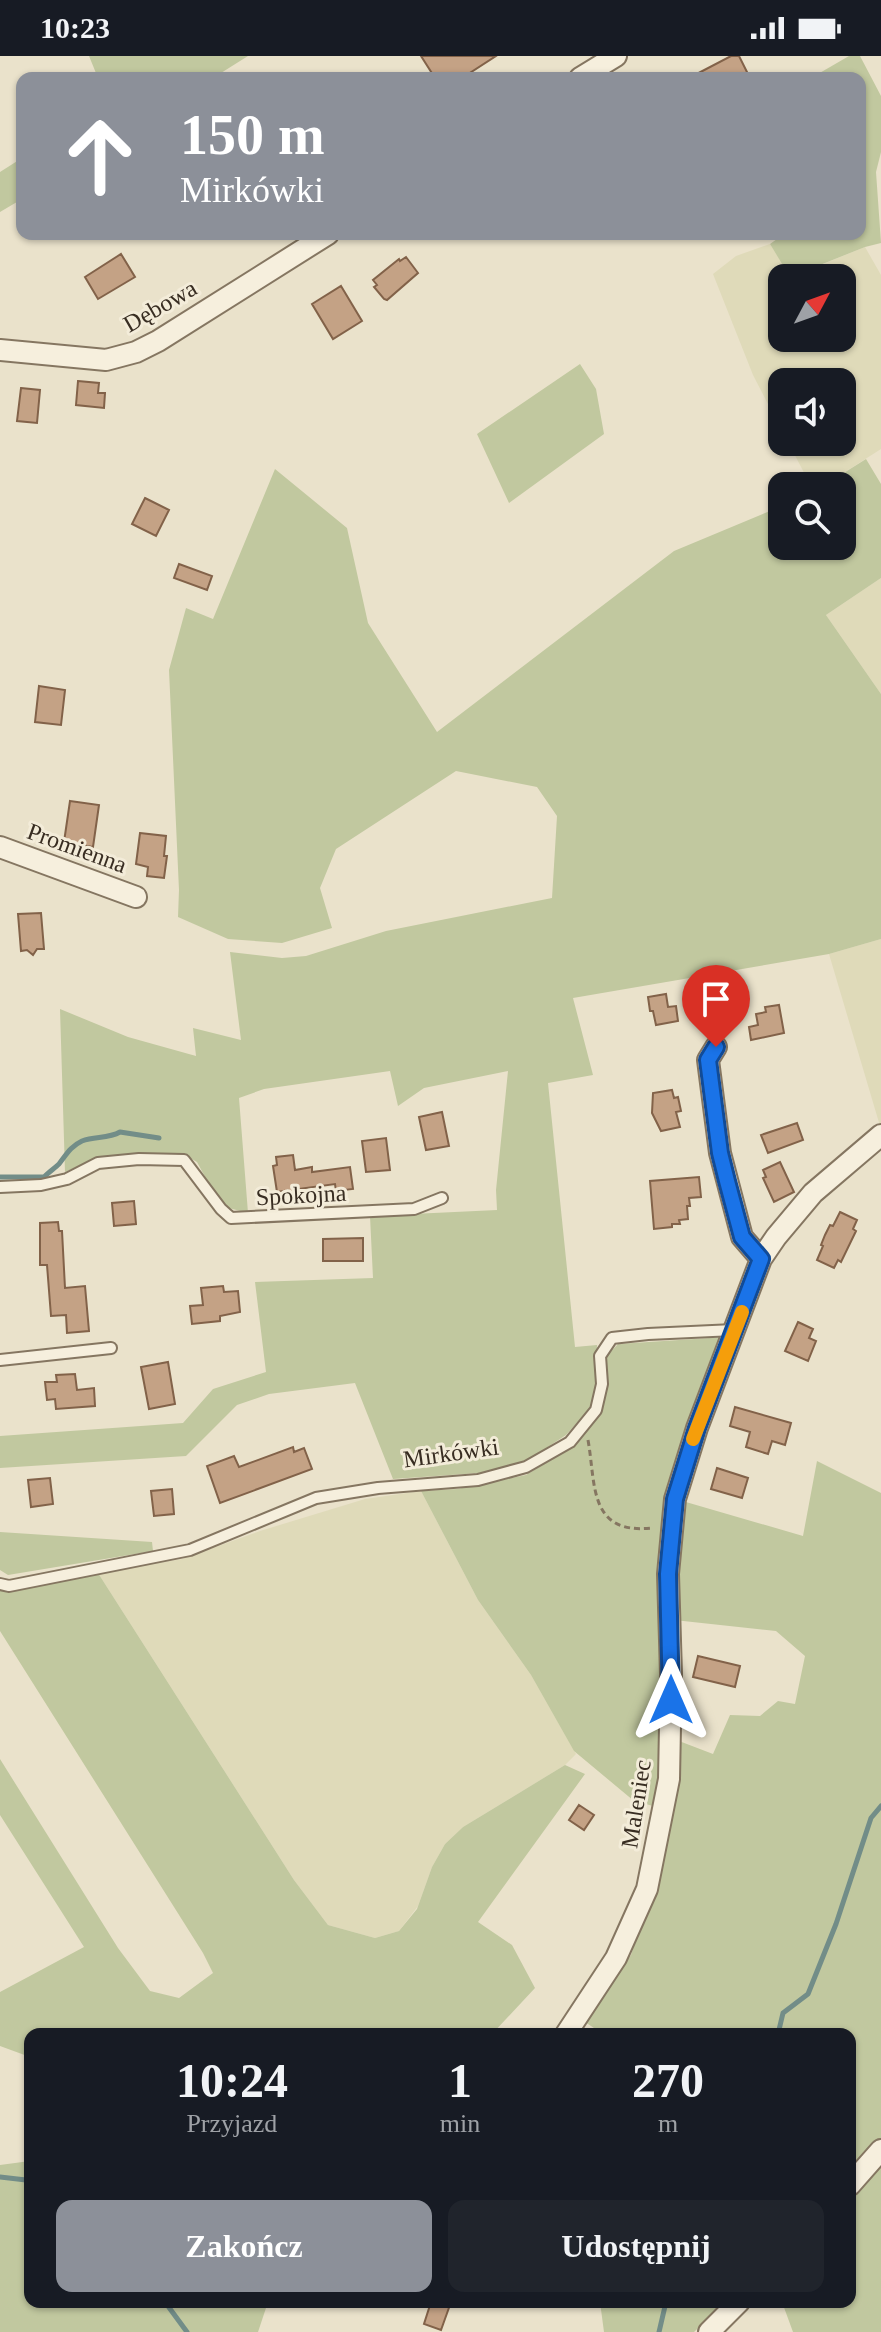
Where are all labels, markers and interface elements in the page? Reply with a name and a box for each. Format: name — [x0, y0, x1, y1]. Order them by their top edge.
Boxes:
text: 10:23 — [40, 11, 110, 44]
icon: ahead — [48, 104, 152, 208]
text: 150 m — [180, 104, 325, 166]
text: Mirkówki — [180, 170, 324, 210]
north arrow — [768, 264, 856, 352]
map controls — [768, 264, 856, 560]
street label: Dębowa — [119, 275, 201, 337]
button: sound — [768, 368, 856, 456]
button: search — [768, 472, 856, 560]
street label: Promienna — [24, 818, 131, 878]
pin — [682, 965, 750, 1047]
icon: arrive — [694, 977, 738, 1021]
street label: Spokojna — [255, 1180, 347, 1210]
street label: Mirkówki — [402, 1433, 501, 1473]
position arrow — [629, 1658, 713, 1742]
street label: Maleniec — [616, 1758, 656, 1850]
text: 10:24 — [176, 2054, 288, 2107]
text: 1 — [448, 2054, 472, 2107]
text: 270 — [632, 2054, 704, 2107]
text: Przyjazd — [186, 2109, 277, 2138]
text: min — [440, 2109, 480, 2138]
text: m — [658, 2109, 678, 2138]
button: Zakończ — [56, 2200, 432, 2292]
button: Udostępnij — [448, 2200, 824, 2292]

